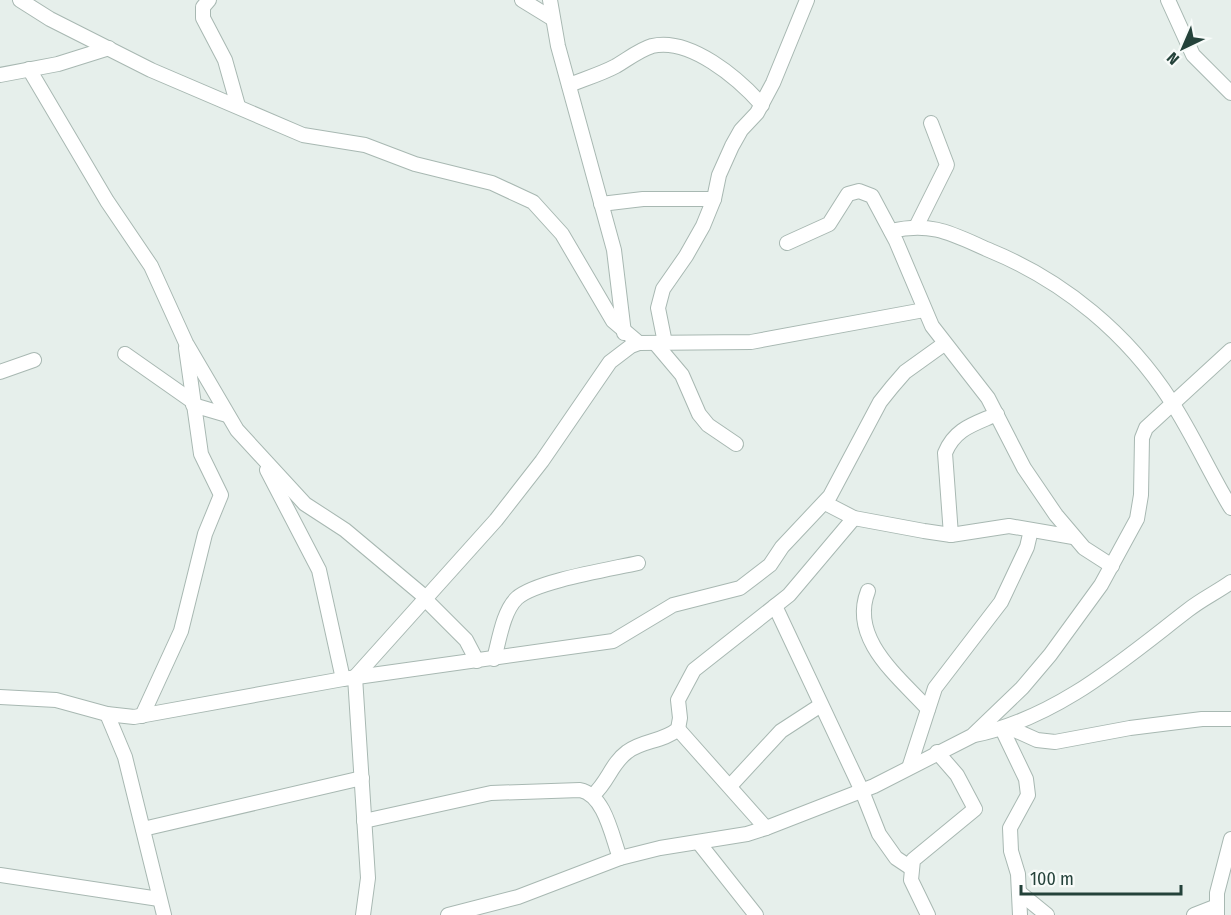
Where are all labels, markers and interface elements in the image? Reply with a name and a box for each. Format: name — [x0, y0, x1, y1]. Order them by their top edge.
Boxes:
north arrow — [1153, 18, 1213, 78]
text: N — [1163, 48, 1183, 69]
scale bar — [1021, 858, 1182, 896]
text: 100 m — [1030, 868, 1074, 890]

